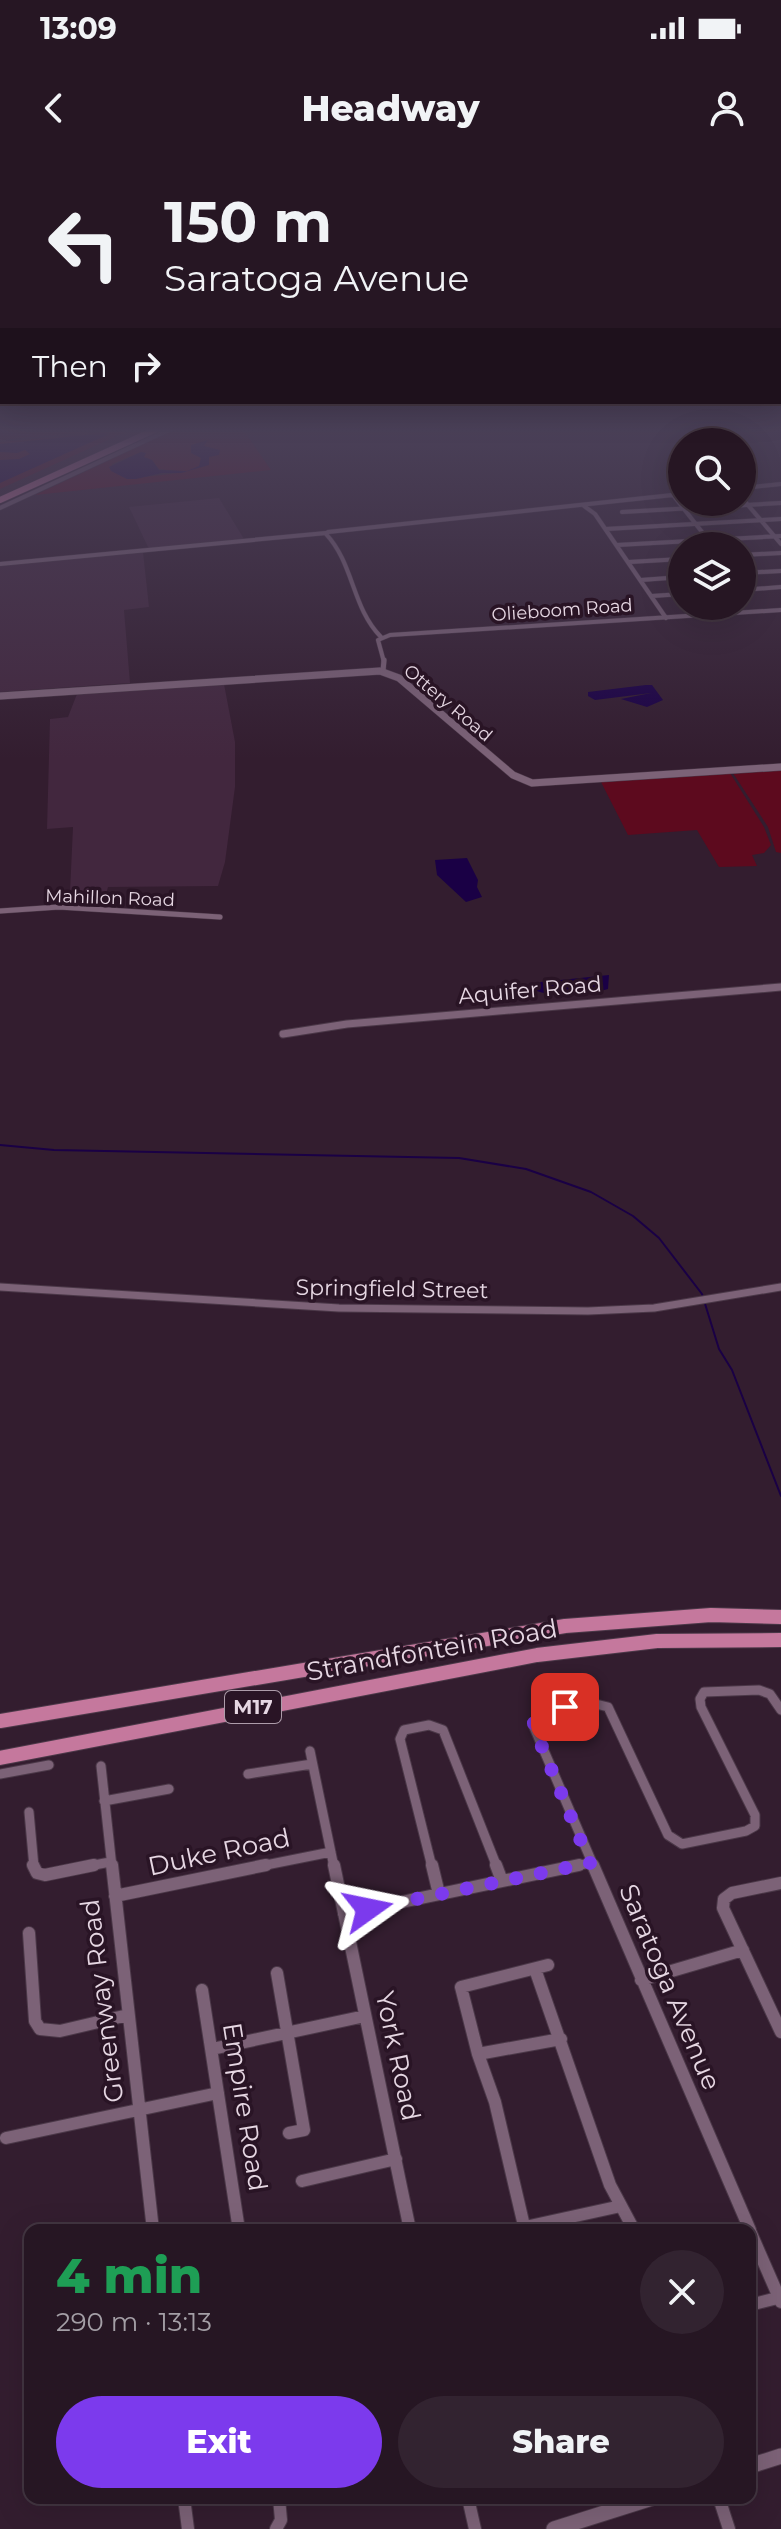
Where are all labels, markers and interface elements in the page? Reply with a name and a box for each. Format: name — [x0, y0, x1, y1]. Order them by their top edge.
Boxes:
text: 13:09 — [40, 10, 117, 47]
icon: back — [32, 86, 76, 130]
text: Headway — [302, 86, 480, 130]
icon: person — [705, 86, 749, 130]
text: 150 m — [164, 188, 332, 256]
icon: left — [32, 192, 136, 296]
text: Saratoga Avenue — [164, 256, 469, 300]
icon: right — [124, 344, 168, 388]
text: Then — [32, 348, 108, 385]
map controls — [668, 428, 756, 620]
button: search — [668, 428, 756, 516]
button: layers — [668, 532, 756, 620]
street label: Olieboom Road — [491, 594, 633, 626]
street label: Ottery Road — [399, 660, 497, 746]
street label: Mahillon Road — [45, 885, 175, 911]
street label: Aquifer Road — [457, 970, 603, 1010]
street label: Springfield Street — [295, 1274, 489, 1304]
street label: Strandfontein Road — [304, 1612, 560, 1688]
pin — [531, 1673, 599, 1741]
icon: arrive — [543, 1685, 587, 1729]
road number: M17 — [225, 1691, 281, 1723]
street label: Duke Road — [145, 1821, 293, 1883]
position arrow — [326, 1867, 410, 1951]
street label: Saratoga Avenue — [612, 1879, 728, 2095]
street label: Greenway Road — [74, 1897, 130, 2105]
street label: York Road — [369, 1988, 427, 2124]
street label: Empire Road — [216, 2020, 274, 2194]
text: 4 min — [56, 2247, 202, 2305]
button: close — [640, 2250, 724, 2334]
text: 290 m · 13:13 — [56, 2306, 212, 2338]
button: Exit — [56, 2396, 382, 2488]
button: Share — [398, 2396, 724, 2488]

